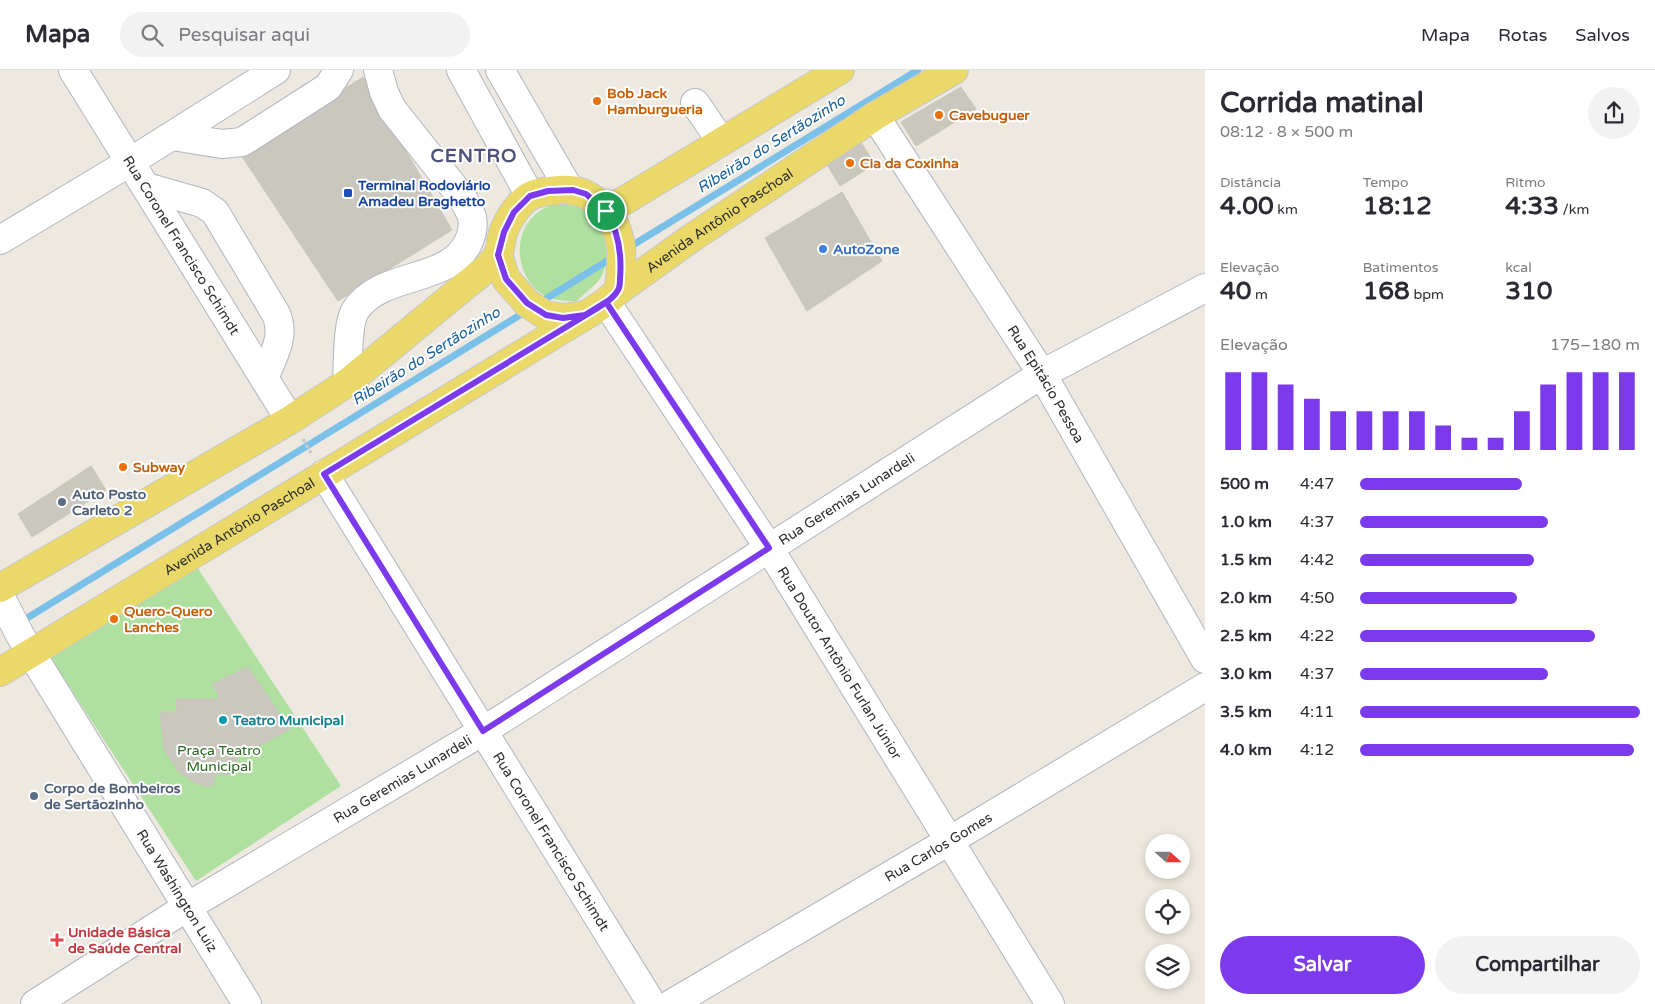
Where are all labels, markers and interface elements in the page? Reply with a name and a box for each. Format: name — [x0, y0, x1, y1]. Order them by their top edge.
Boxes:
search box — [120, 12, 470, 57]
text: Mapa — [25, 20, 90, 49]
icon: search — [138, 21, 166, 49]
text: Pesquisar aqui — [178, 24, 310, 46]
text: Mapa — [1421, 24, 1470, 46]
text: Rotas — [1498, 24, 1547, 46]
text: Salvos — [1575, 24, 1630, 46]
place label: Bob Jack Hamburgueria — [607, 85, 703, 118]
text: Corrida matinal — [1220, 86, 1424, 120]
button: share — [1588, 87, 1640, 139]
water label: Ribeirão do Sertãozinho — [694, 91, 849, 197]
marker: Bob Jack Hamburgueria — [591, 95, 603, 107]
place label: Cavebuguer — [949, 107, 1030, 124]
marker: Cavebuguer — [933, 109, 945, 121]
text: 08:12 · 8 × 500 m — [1220, 122, 1353, 142]
district label: CENTRO — [430, 145, 518, 167]
street label: Rua Coronel Francisco Schimdt — [119, 153, 243, 339]
place label: Cia da Coxinha — [860, 155, 959, 172]
marker: Cia da Coxinha — [844, 157, 856, 169]
street label: Avenida Antônio Paschoal — [643, 165, 796, 277]
text: Distância — [1220, 174, 1281, 191]
text: Tempo — [1363, 174, 1408, 191]
text: Ritmo — [1505, 174, 1546, 191]
place label: Terminal Rodoviário Amadeu Braghetto — [357, 177, 491, 210]
marker: Terminal Rodoviário Amadeu Braghetto — [342, 187, 354, 199]
pin — [585, 190, 627, 232]
text: 4.00 — [1220, 191, 1274, 221]
text: 18:12 — [1363, 191, 1432, 221]
text: 4:33 — [1505, 191, 1559, 221]
icon: arrive — [592, 197, 620, 225]
text: km — [1274, 201, 1298, 218]
text: /km — [1559, 201, 1589, 218]
place label: AutoZone — [833, 241, 900, 258]
marker: AutoZone — [817, 243, 829, 255]
text: Elevação — [1220, 259, 1279, 276]
text: Batimentos — [1363, 259, 1439, 276]
text: kcal — [1505, 259, 1532, 276]
text: 40 — [1220, 276, 1251, 306]
text: 168 — [1363, 276, 1410, 306]
text: 310 — [1505, 276, 1552, 306]
text: m — [1251, 286, 1268, 303]
text: bpm — [1410, 286, 1444, 303]
water label: Ribeirão do Sertãozinho — [349, 303, 504, 409]
street label: Rua Epitácio Pessoa — [1004, 322, 1088, 446]
text: Elevação — [1220, 335, 1288, 355]
text: 175–180 m — [1550, 335, 1640, 355]
street label: Rua Geremias Lunardeli — [776, 450, 918, 549]
place label: Subway — [133, 459, 186, 476]
marker: Subway — [117, 461, 129, 473]
street label: Avenida Antônio Paschoal — [161, 474, 318, 579]
text: 500 m — [1220, 474, 1269, 494]
text: 4:47 — [1300, 474, 1334, 494]
place label: Auto Posto Carleto 2 — [72, 486, 147, 519]
marker: Auto Posto Carleto 2 — [56, 496, 68, 508]
text: 1.0 km — [1220, 512, 1272, 532]
text: 4:37 — [1300, 512, 1334, 532]
text: 1.5 km — [1220, 550, 1272, 570]
text: 4:42 — [1300, 550, 1334, 570]
street label: Rua Doutor Antônio Furlan Júnior — [774, 564, 905, 763]
text: 2.0 km — [1220, 588, 1272, 608]
text: 4:50 — [1300, 588, 1334, 608]
place label: Quero-Quero Lanches — [124, 603, 213, 636]
marker: Quero-Quero Lanches — [108, 613, 120, 625]
text: 2.5 km — [1220, 626, 1272, 646]
text: 4:22 — [1300, 626, 1334, 646]
text: 3.0 km — [1220, 664, 1272, 684]
text: 4:37 — [1300, 664, 1334, 684]
text: 3.5 km — [1220, 702, 1272, 722]
text: 4:11 — [1300, 702, 1334, 722]
place label: Teatro Municipal — [232, 712, 344, 729]
marker: Teatro Municipal — [217, 714, 229, 726]
street label: Rua Geremias Lunardeli — [330, 732, 475, 827]
text: 4.0 km — [1220, 740, 1272, 760]
text: 4:12 — [1300, 740, 1334, 760]
park label: Praça Teatro Municipal — [177, 742, 261, 775]
street label: Rua Coronel Francisco Schimdt — [489, 749, 613, 935]
place label: Corpo de Bombeiros de Sertãozinho — [44, 780, 181, 813]
marker: Corpo de Bombeiros de Sertãozinho — [28, 790, 40, 802]
street label: Rua Carlos Gomes — [882, 809, 996, 886]
street label: Rua Washington Luiz — [133, 827, 221, 955]
north arrow — [1145, 834, 1190, 879]
map controls — [1145, 834, 1190, 989]
button: locate — [1145, 889, 1190, 934]
place label: Unidade Básica de Saúde Central — [68, 924, 182, 957]
marker: Unidade Básica de Saúde Central — [50, 933, 64, 947]
button: Salvar — [1220, 936, 1425, 994]
button: Compartilhar — [1435, 936, 1640, 994]
button: layers — [1145, 944, 1190, 989]

